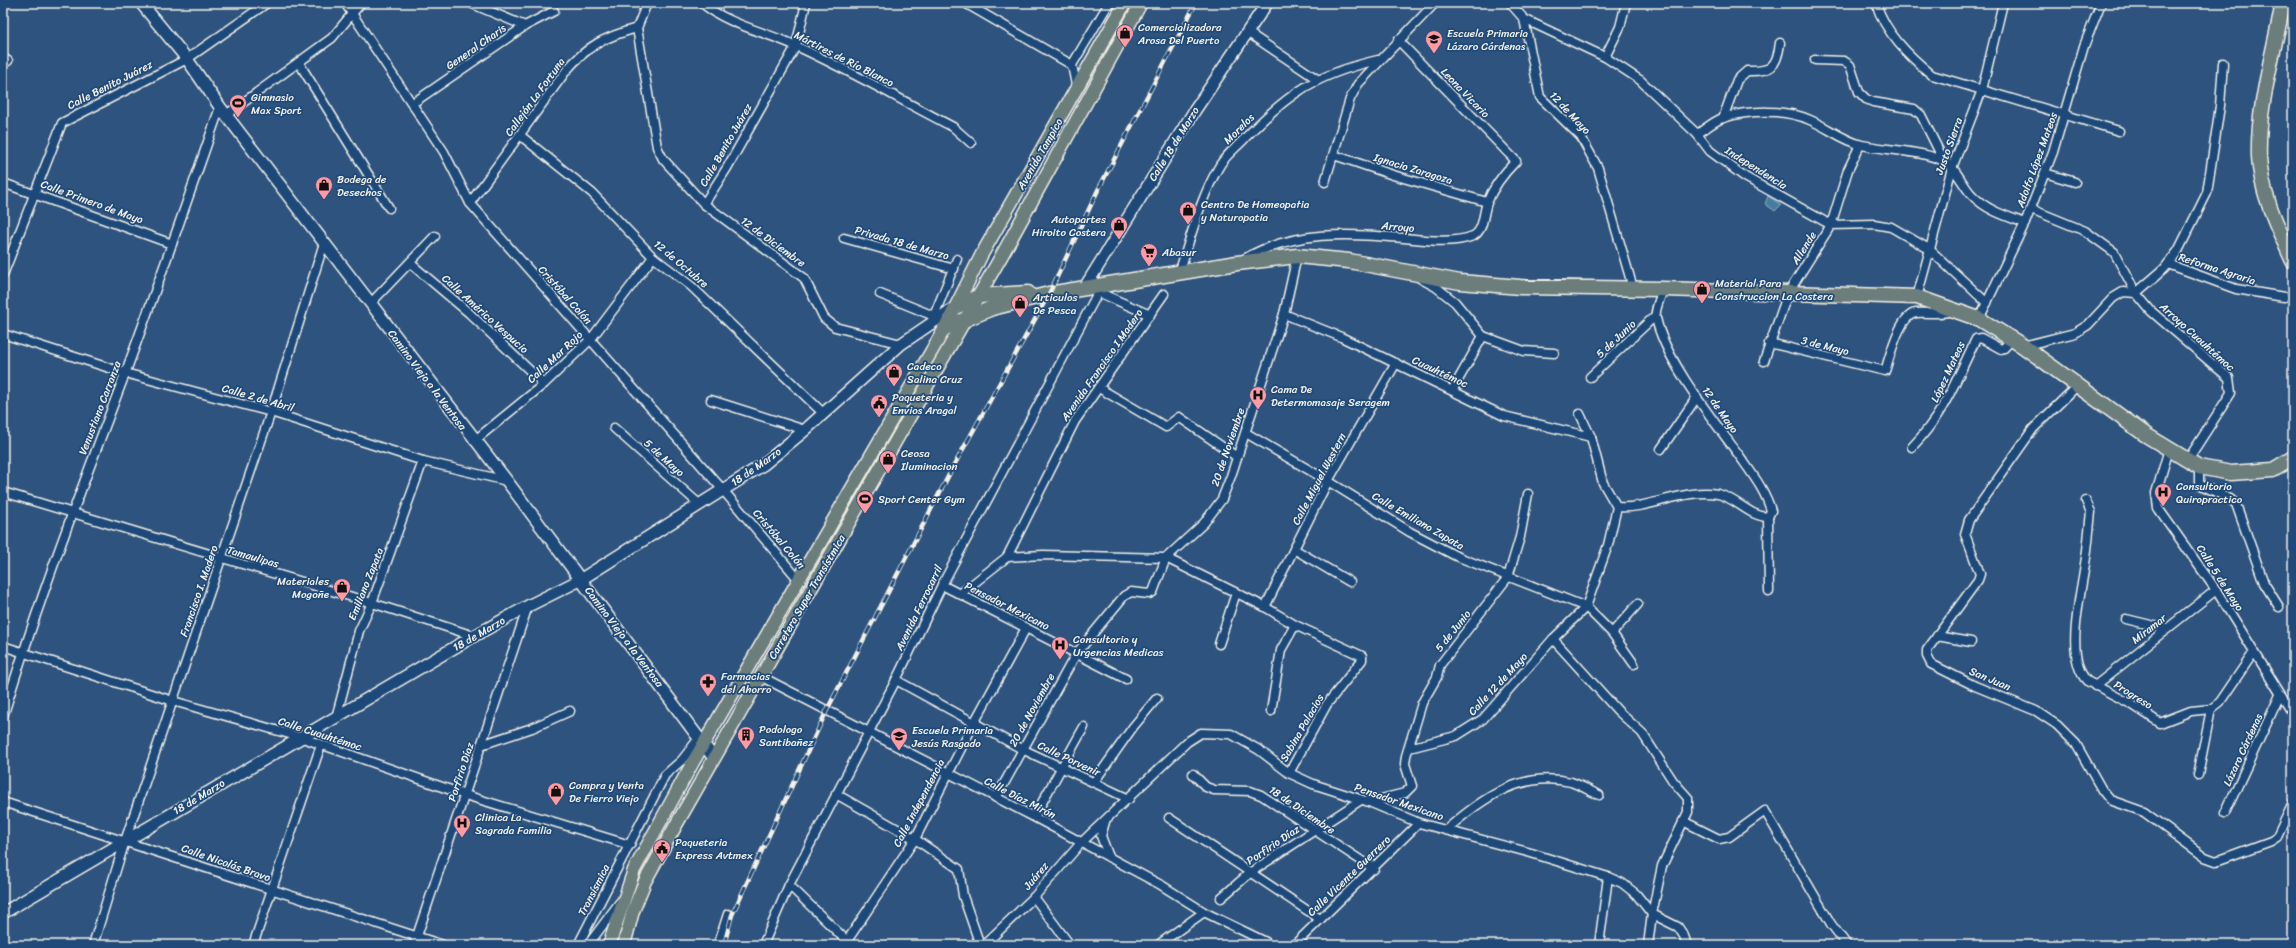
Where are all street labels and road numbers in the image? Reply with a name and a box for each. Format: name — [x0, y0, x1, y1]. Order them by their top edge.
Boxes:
street label: General Charis — [442, 19, 511, 75]
street label: Mártires de Río Blanco — [791, 26, 898, 93]
street label: Callejón La Fortuna — [500, 53, 570, 140]
street label: Calle Benito Juárez — [64, 55, 157, 115]
street label: Leona Vicario — [1436, 63, 1494, 123]
street label: 12 de Mayo — [1545, 87, 1596, 140]
street label: Calle Benito Juárez — [694, 99, 758, 190]
street label: Calle 18 de Marzo — [1143, 103, 1205, 185]
street label: Morelos — [1219, 109, 1259, 149]
street label: Adolfo López Mateos — [2011, 109, 2063, 211]
street label: Avenida Tampico — [1011, 114, 1069, 194]
street label: Justo Sierra — [1930, 114, 1968, 178]
street label: Independencia — [1720, 141, 1791, 195]
street label: Ignacio Zaragoza — [1370, 148, 1455, 190]
street label: Calle Primero de Mayo — [38, 175, 146, 230]
street label: 12 de Diciembre — [736, 212, 810, 272]
street label: Arroyo — [1380, 216, 1416, 238]
street label: Privada 18 de Marzo — [853, 220, 952, 266]
street label: Allende — [1786, 227, 1822, 269]
street label: 12 de Octubre — [649, 235, 713, 293]
street label: Reforma Agraria — [2176, 248, 2258, 291]
street label: Cristóbal Colón — [533, 261, 597, 329]
street label: Calle Américo Vespucio — [437, 270, 533, 359]
street label: Arroyo Cuauhtémoc — [2154, 297, 2239, 376]
street label: Avenida Francisco I Madero — [1055, 304, 1148, 426]
street label: 5 de Junio — [1591, 315, 1641, 363]
street label: Camino Viejo a la Ventosa — [383, 325, 472, 435]
street label: Calle Mar Rojo — [523, 326, 588, 388]
street label: 3 de Mayo — [1799, 331, 1852, 361]
street label: López Mateos — [1926, 337, 1971, 406]
street label: Cuauhtémoc — [1409, 351, 1472, 393]
street label: Venustiano Carranza — [73, 358, 127, 458]
street label: Calle 2 de Abril — [220, 379, 297, 418]
street label: 12 de Mayo — [1697, 382, 1744, 438]
street label: 20 de Noviembre — [1206, 405, 1250, 489]
street label: Calle Miguel Western — [1287, 429, 1351, 529]
street label: 5 de Mayo — [639, 434, 689, 482]
street label: 18 de Marzo — [727, 442, 786, 491]
street label: Calle Emiliano Zapata — [1368, 487, 1468, 555]
street label: Cristóbal Colón — [748, 505, 810, 574]
street label: Carretera Super Transístmica — [763, 530, 851, 663]
street label: Tamaulipas — [225, 541, 282, 574]
street label: Calle 5 de Mayo — [2191, 541, 2249, 616]
street label: Francisco I. Madero — [174, 542, 224, 639]
street label: Emiliano Zapata — [343, 544, 389, 623]
street label: Avenida Ferrocarril — [890, 561, 948, 655]
street label: Pensador Mexicano — [961, 576, 1053, 636]
street label: Camino Viejo a la Ventosa — [580, 582, 669, 692]
street label: 5 de Junio — [1430, 605, 1476, 656]
street label: Miramar — [2127, 609, 2171, 649]
street label: 18 de Marzo — [449, 611, 509, 657]
street label: Calle 12 de Mayo — [1463, 648, 1533, 720]
street label: San Juan — [1966, 662, 2014, 696]
street label: 20 de Noviembre — [1004, 669, 1060, 751]
street label: Progreso — [2110, 676, 2157, 715]
street label: Sabina Palacios — [1275, 690, 1330, 766]
street label: Lázaro Cárdenas — [2218, 710, 2268, 789]
street label: Calle Cuauhtémoc — [276, 712, 365, 757]
street label: Calle Porvenir — [1034, 736, 1104, 782]
street label: Porfirio Díaz — [443, 739, 480, 804]
street label: Calle Independencia — [888, 755, 950, 850]
street label: Calle Díaz Mirón — [981, 772, 1059, 824]
street label: 18 de Marzo — [169, 774, 229, 820]
street label: Pensador Mexicano — [1352, 778, 1447, 826]
street label: 18 de Diciembre — [1265, 781, 1340, 840]
street label: Porfirio Díaz — [1242, 820, 1304, 870]
street label: Calle Vicente Guerrero — [1303, 831, 1396, 921]
street label: Calle Nicolás Bravo — [179, 839, 274, 887]
street label: Juárez — [1018, 857, 1054, 895]
street label: Transísmica — [573, 860, 615, 919]

